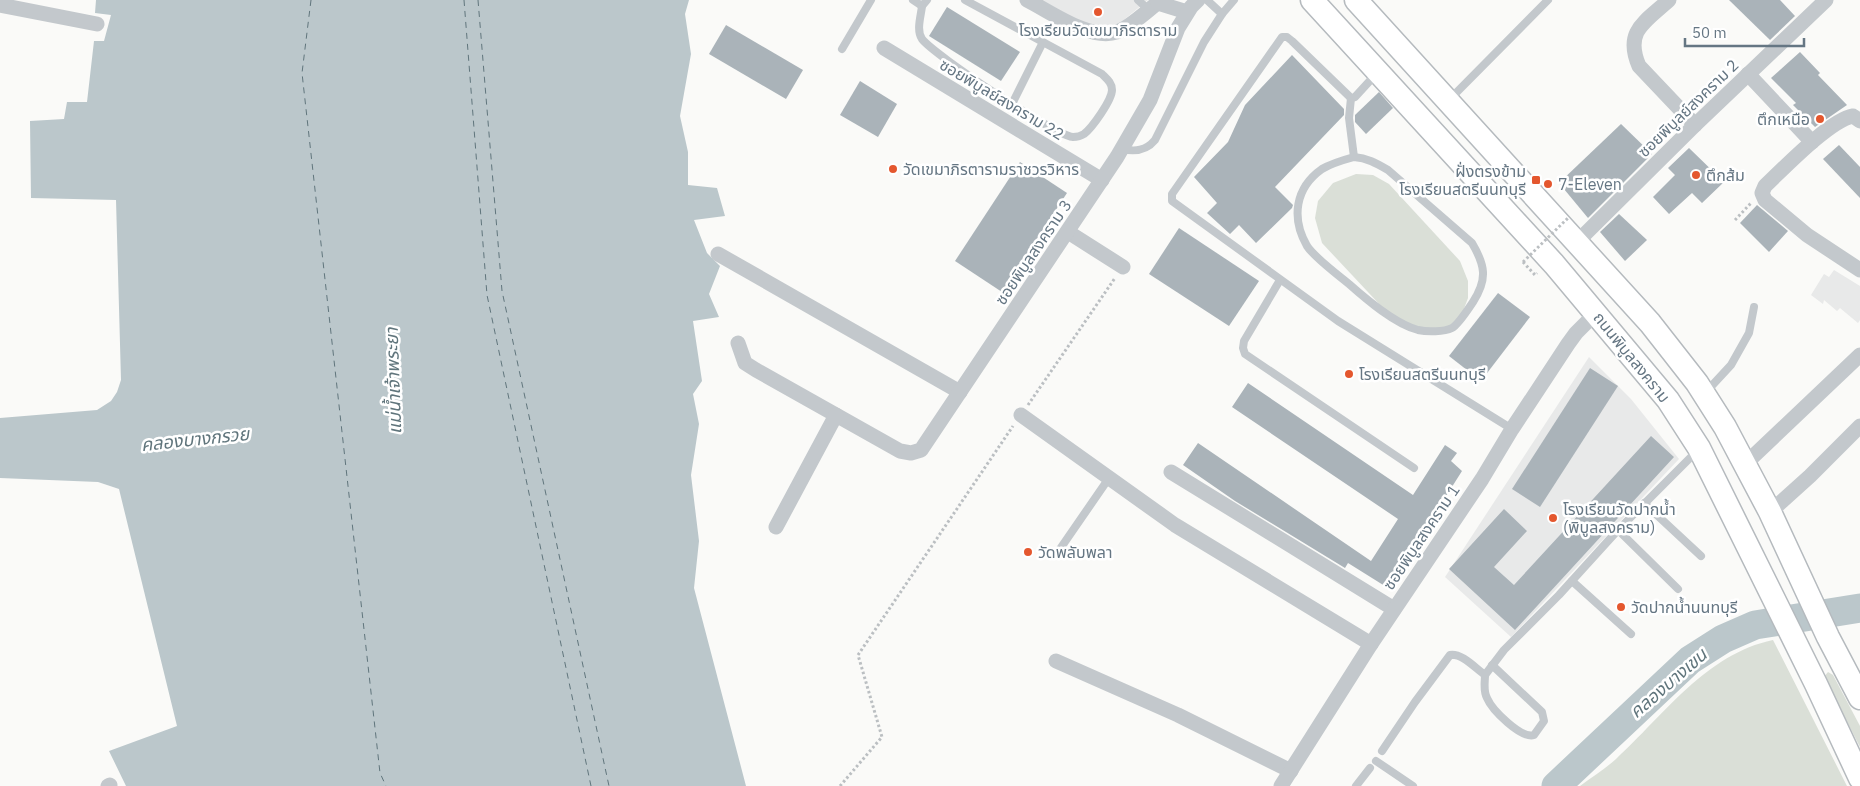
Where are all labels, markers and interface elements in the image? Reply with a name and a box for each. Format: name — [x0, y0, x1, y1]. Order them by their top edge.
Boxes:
marker: โรงเรียนวัดเขมาภิรตาราม — [1092, 6, 1104, 18]
scale bar — [1685, 15, 1804, 47]
place label: โรงเรียนวัดเขมาภิรตาราม — [1019, 20, 1177, 40]
text: 50 m — [1692, 23, 1727, 42]
street label: ซอยพิบูลย์สงคราม 22 — [936, 54, 1068, 144]
street label: ซอยพิบูลย์สงคราม 2 — [1634, 55, 1742, 161]
place label: ตึกเหนือ — [1757, 109, 1810, 129]
marker: ตึกเหนือ — [1814, 113, 1826, 125]
place label: วัดเขมาภิรตารามราชวรวิหาร — [903, 159, 1079, 179]
place label: ฝั่งตรงข้าม โรงเรียนสตรีนนทบุรี — [1399, 161, 1526, 199]
marker: วัดเขมาภิรตารามราชวรวิหาร — [887, 163, 899, 175]
place label: ตึกส้ม — [1706, 165, 1745, 185]
marker: ตึกส้ม — [1690, 169, 1702, 181]
marker: ฝั่งตรงข้าม โรงเรียนสตรีนนทบุรี — [1530, 174, 1542, 186]
place label: 7-Eleven — [1558, 174, 1622, 194]
marker: 7-Eleven — [1542, 178, 1554, 190]
street label: ซอยพิบูลสงคราม 3 — [990, 196, 1076, 308]
street label: ถนนพิบูลสงคราม — [1589, 308, 1675, 406]
water label: แม่น้ำเจ้าพระยา — [379, 327, 406, 435]
place label: โรงเรียนสตรีนนทบุรี — [1359, 364, 1486, 384]
marker: โรงเรียนสตรีนนทบุรี — [1343, 368, 1355, 380]
water label: คลองบางกรวย — [140, 422, 251, 456]
street label: ซอยพิบูลสงคราม 1 — [1378, 481, 1464, 593]
place label: โรงเรียนวัดปากน้ำ (พิบูลสงคราม) — [1563, 498, 1676, 537]
marker: โรงเรียนวัดปากน้ำ (พิบูลสงคราม) — [1547, 512, 1559, 524]
place label: วัดพลับพลา — [1038, 542, 1112, 562]
marker: วัดพลับพลา — [1022, 546, 1034, 558]
place label: วัดปากน้ำนนทบุรี — [1631, 596, 1738, 617]
marker: วัดปากน้ำนนทบุรี — [1615, 601, 1627, 613]
water label: คลองบางเขน — [1625, 642, 1712, 723]

